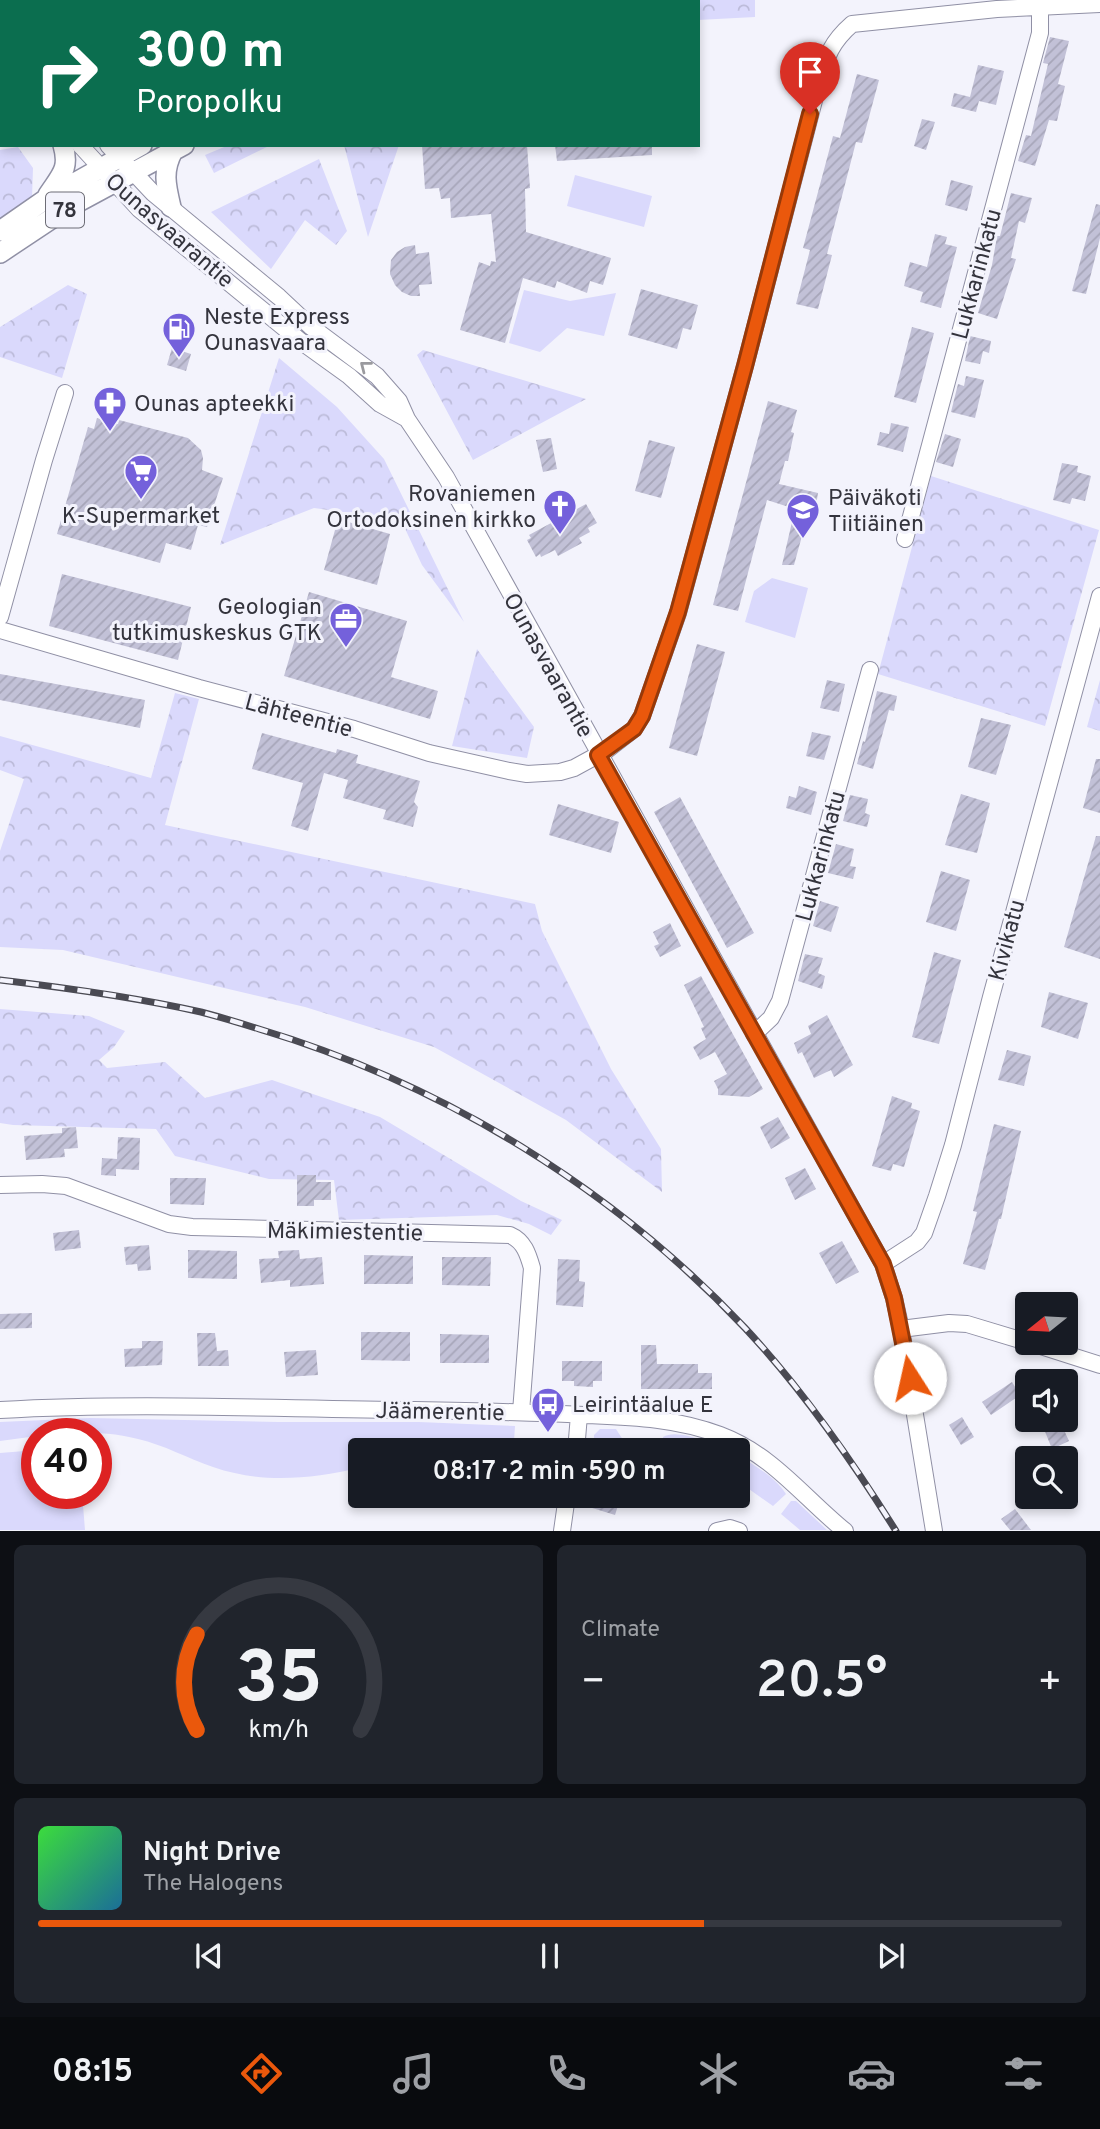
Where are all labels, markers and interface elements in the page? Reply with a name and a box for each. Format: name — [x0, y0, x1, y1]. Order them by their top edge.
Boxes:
text: 300 m — [136, 23, 284, 85]
icon: right — [21, 28, 112, 119]
pin — [780, 42, 840, 114]
icon: arrive — [791, 53, 829, 91]
text: Poropolku — [136, 84, 283, 124]
street label: Ounasvaarantie — [98, 168, 239, 296]
road number: 78 — [46, 192, 84, 228]
street label: Lukkarinkatu — [947, 206, 1010, 343]
place label: Neste Express Ounasvaara — [204, 304, 350, 359]
fuel station icon: Neste Express Ounasvaara — [160, 310, 198, 359]
one-way arrow — [360, 362, 373, 375]
pharmacy icon: Ounas apteekki — [91, 384, 129, 433]
place label: Ounas apteekki — [134, 391, 294, 420]
supermarket icon: K-Supermarket — [122, 452, 160, 501]
place label: Rovaniemen Ortodoksinen kirkko — [326, 481, 536, 536]
place label: Päiväkoti Tiitiäinen — [828, 485, 924, 540]
church icon: Rovaniemen Ortodoksinen kirkko — [541, 487, 579, 536]
school or university icon: Päiväkoti Tiitiäinen — [784, 491, 822, 540]
place label: K-Supermarket — [62, 503, 220, 532]
street label: Ounasvaarantie — [495, 589, 599, 744]
place label: Geologian tutkimuskeskus GTK — [112, 594, 322, 649]
office icon: Geologian tutkimuskeskus GTK — [327, 600, 365, 649]
street label: Lähteentie — [241, 689, 355, 746]
street label: Lukkarinkatu — [791, 788, 854, 925]
street label: Kivikatu — [984, 897, 1033, 985]
street label: Mäkimiestentie — [267, 1218, 423, 1249]
north arrow — [1015, 1292, 1078, 1354]
map controls — [1015, 1292, 1078, 1509]
position arrow — [873, 1341, 947, 1415]
button: sound — [1015, 1369, 1078, 1432]
bus stop icon: Leirintäalue E — [529, 1385, 567, 1434]
place label: Leirintäalue E — [572, 1392, 713, 1421]
street label: Jäämerentie — [375, 1398, 505, 1429]
speed limit sign: 40 — [21, 1418, 112, 1509]
button: search — [1015, 1446, 1078, 1509]
text: 08:17 · 2 min · 590 m — [433, 1456, 665, 1489]
text: Climate — [581, 1616, 660, 1645]
text: 35 — [234, 1637, 323, 1729]
text: 20.5° — [756, 1650, 887, 1716]
text: − — [581, 1659, 606, 1708]
text: + — [1037, 1659, 1062, 1708]
text: km/h — [248, 1715, 309, 1747]
text: Night Drive — [143, 1837, 281, 1870]
text: The Halogens — [143, 1870, 283, 1899]
icon: previous — [190, 1937, 228, 1975]
icon: pause — [531, 1937, 569, 1975]
icon: next — [872, 1937, 910, 1975]
icon: directions — [237, 2049, 286, 2098]
icon: music — [389, 2049, 438, 2098]
icon: phone — [542, 2049, 591, 2098]
icon: climate — [694, 2049, 743, 2098]
icon: car — [847, 2049, 896, 2098]
icon: filters — [999, 2049, 1048, 2098]
text: 08:15 — [52, 2053, 133, 2093]

